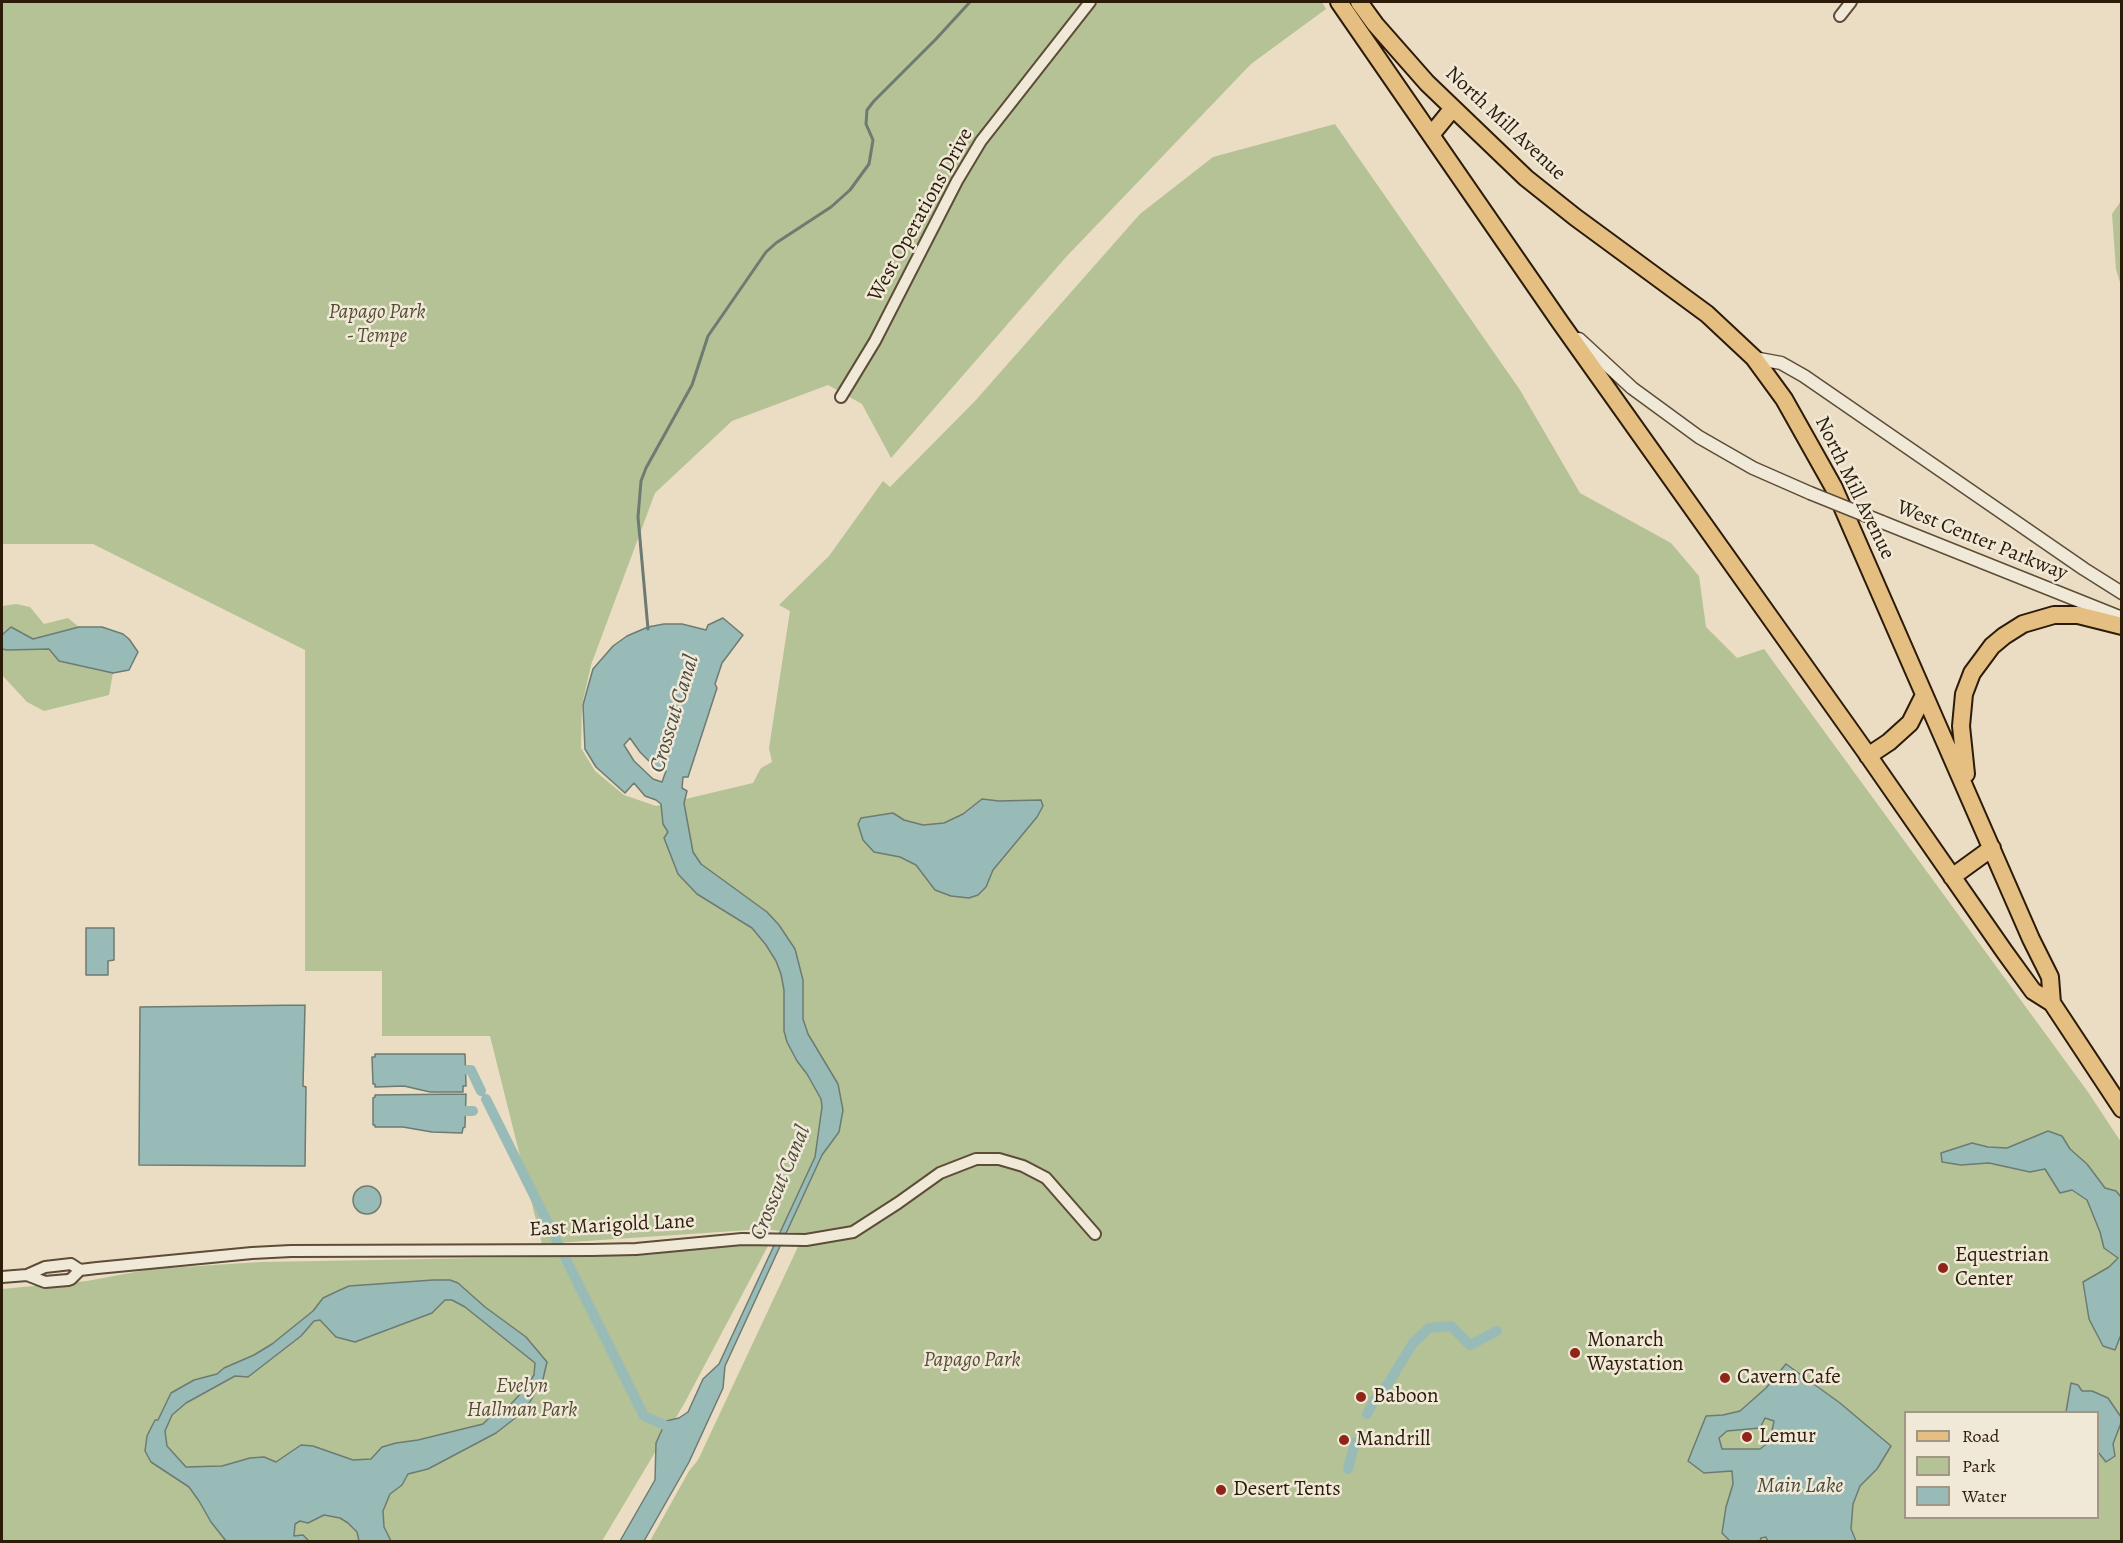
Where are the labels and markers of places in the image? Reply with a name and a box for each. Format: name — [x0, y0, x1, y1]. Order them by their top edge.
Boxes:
place label: Equestrian Center — [1955, 1243, 2049, 1293]
marker: Equestrian Center — [1936, 1261, 1950, 1275]
place label: Monarch Waystation — [1587, 1328, 1684, 1378]
marker: Monarch Waystation — [1568, 1346, 1582, 1360]
place label: Cavern Cafe — [1737, 1365, 1841, 1391]
marker: Cavern Cafe — [1718, 1371, 1732, 1385]
place label: Baboon — [1373, 1384, 1438, 1410]
marker: Baboon — [1354, 1390, 1368, 1404]
place label: Lemur — [1759, 1424, 1816, 1450]
place label: Mandrill — [1356, 1427, 1430, 1453]
marker: Lemur — [1740, 1430, 1754, 1444]
marker: Mandrill — [1337, 1433, 1351, 1447]
place label: Desert Tents — [1233, 1477, 1341, 1503]
marker: Desert Tents — [1214, 1483, 1228, 1497]

